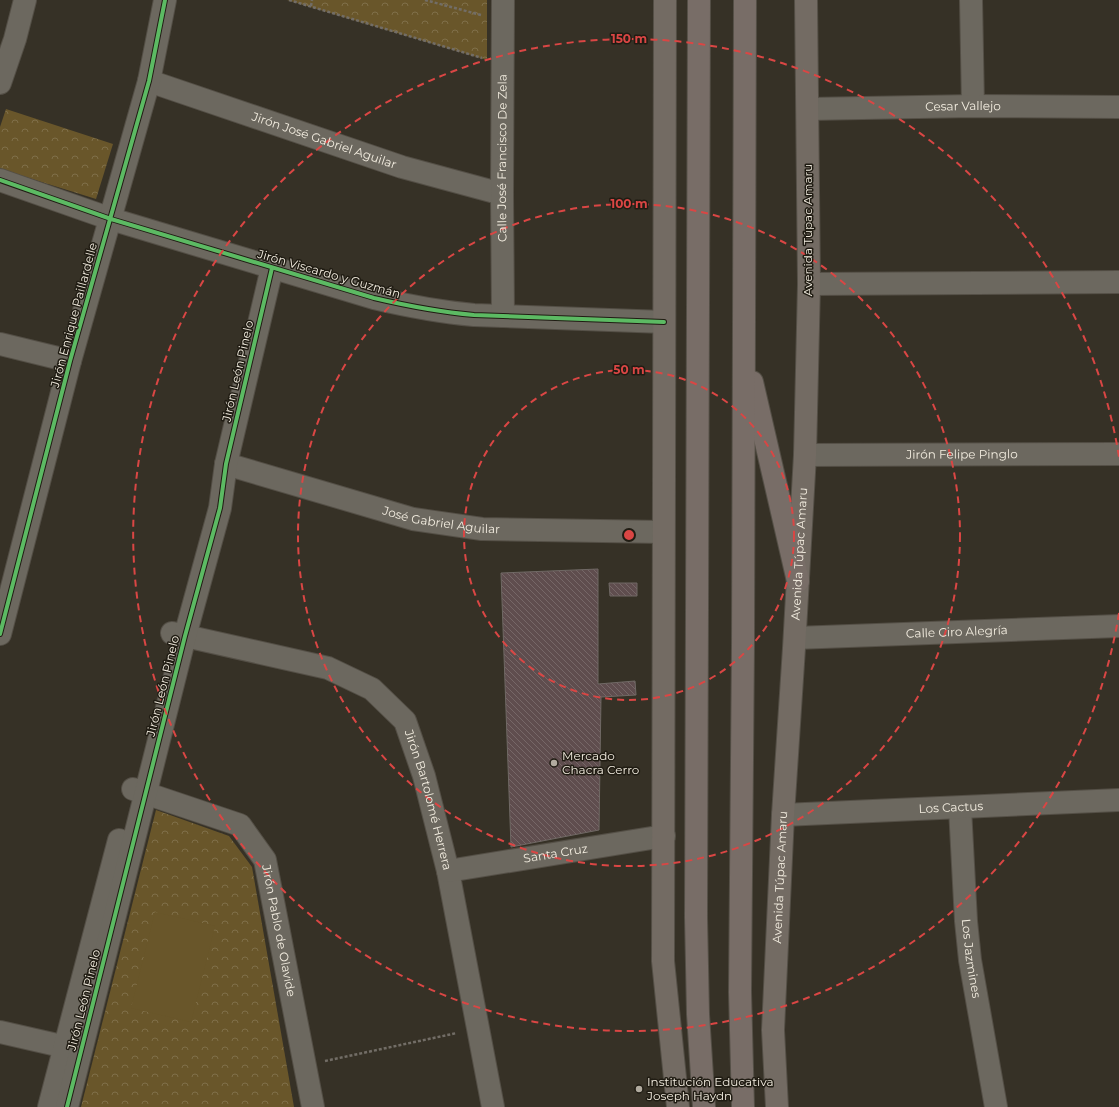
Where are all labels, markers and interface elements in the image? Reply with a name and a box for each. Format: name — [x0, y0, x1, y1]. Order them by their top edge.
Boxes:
text: 150 m — [611, 31, 647, 46]
street label: Calle José Francisco De Zela — [494, 74, 510, 242]
street label: Cesar Vallejo — [925, 98, 1001, 114]
street label: Jirón José Gabriel Aguilar — [249, 108, 399, 172]
street label: Avenida Túpac Amaru — [800, 164, 815, 296]
text: 100 m — [611, 196, 647, 211]
street label: Jirón Enrique Paillardelle — [47, 241, 100, 390]
street label: Jirón Viscardo y Guzmán — [255, 246, 402, 301]
street label: Jirón León Pinelo — [218, 319, 256, 424]
text: 50 m — [613, 362, 645, 377]
street label: Jirón Felipe Pinglo — [905, 446, 1018, 462]
street label: Avenida Túpac Amaru — [788, 487, 810, 621]
street label: José Gabriel Aguilar — [380, 502, 500, 536]
centre of rings — [622, 528, 636, 542]
street label: Calle Ciro Alegría — [906, 622, 1008, 641]
street label: Jirón León Pinelo — [142, 634, 182, 739]
street label: Jirón Bartolomé Herrera — [401, 727, 455, 872]
place label: Mercado Chacra Cerro — [562, 748, 639, 777]
marker: Mercado Chacra Cerro — [549, 758, 559, 768]
street label: Los Cactus — [918, 798, 984, 816]
street label: Avenida Túpac Amaru — [769, 810, 790, 944]
street label: Santa Cruz — [522, 840, 589, 866]
street label: Jirón Pablo de Olavide — [259, 862, 299, 998]
street label: Los Jazmines — [959, 918, 985, 999]
street label: Jirón León Pinelo — [63, 948, 103, 1053]
place label: Institución Educativa Joseph Haydn — [646, 1074, 774, 1103]
marker: Institución Educativa Joseph Haydn — [634, 1084, 644, 1094]

